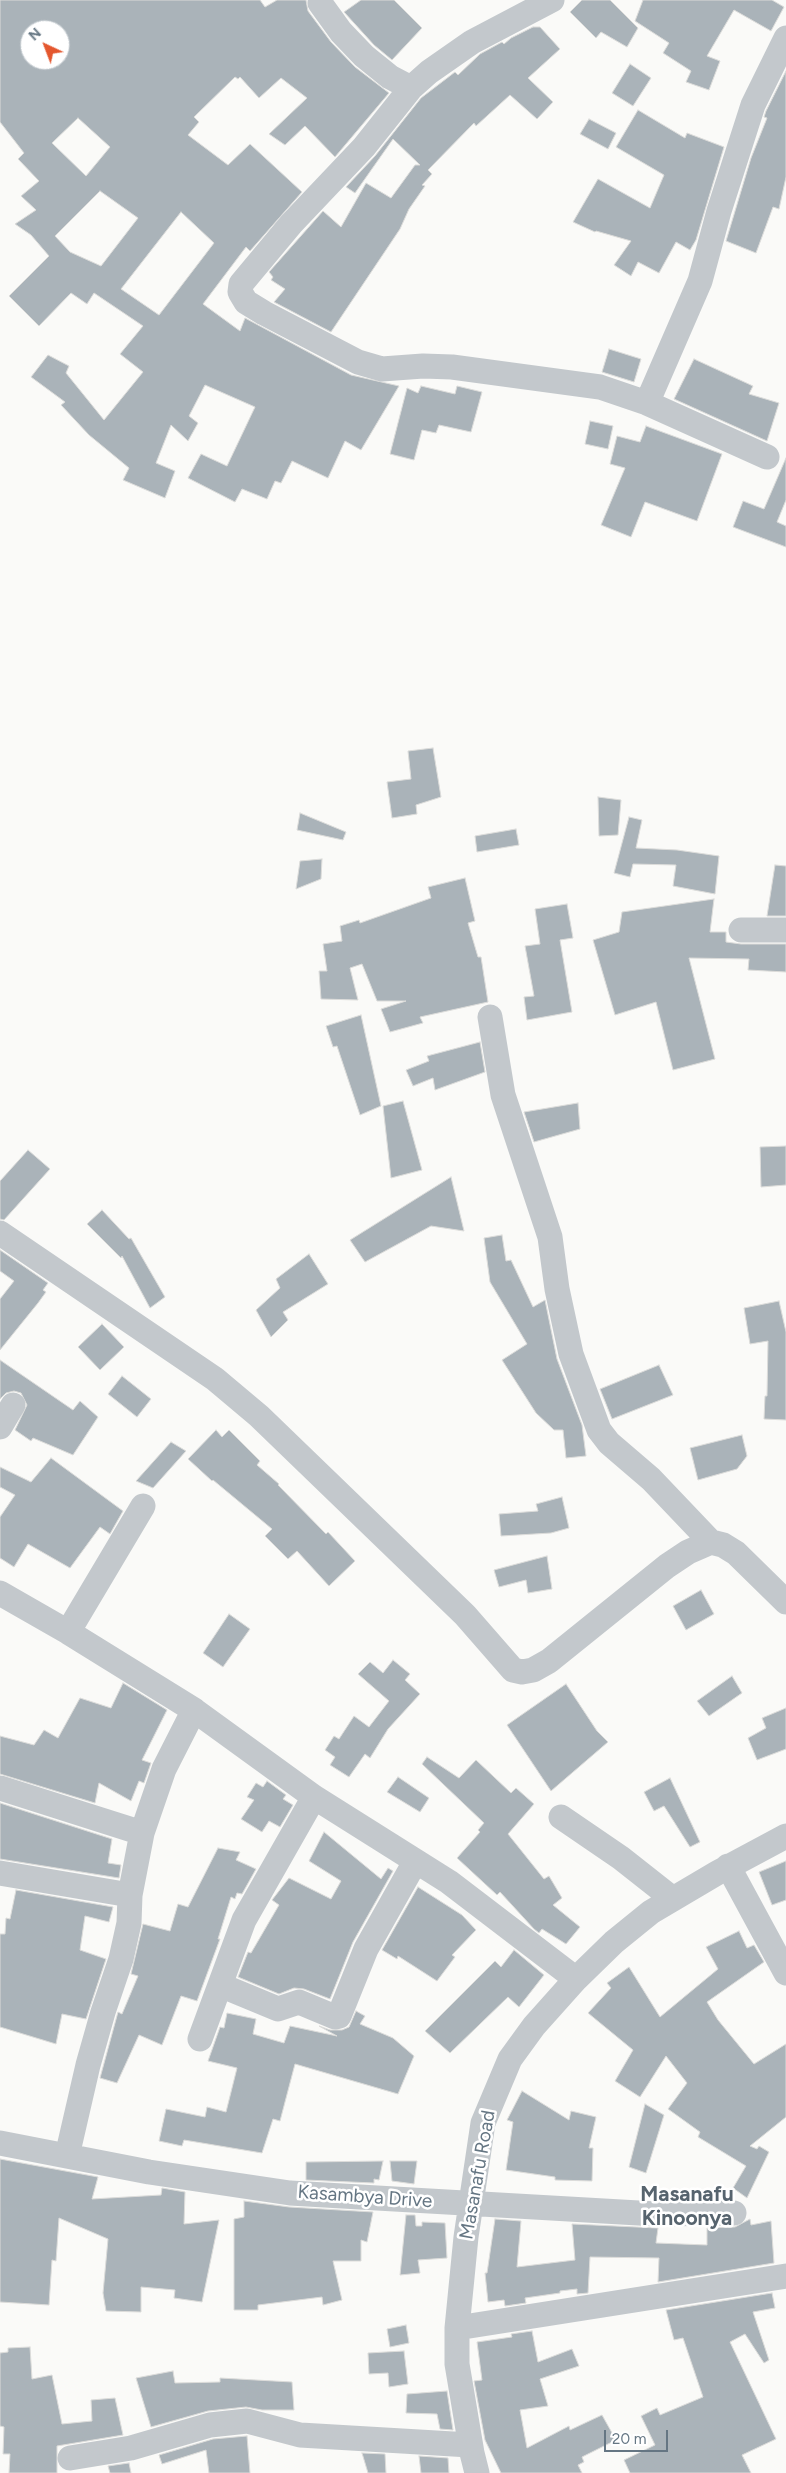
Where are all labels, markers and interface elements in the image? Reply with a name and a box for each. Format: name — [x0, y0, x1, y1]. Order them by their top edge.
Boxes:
north arrow — [20, 20, 70, 70]
text: N — [25, 24, 45, 44]
street label: Masanafu Road — [455, 2109, 501, 2241]
street label: Kasambya Drive — [297, 2181, 433, 2213]
district label: Masanafu Kinoonya — [640, 2182, 734, 2232]
scale bar — [606, 2420, 670, 2452]
text: 20 m — [612, 2430, 646, 2448]

